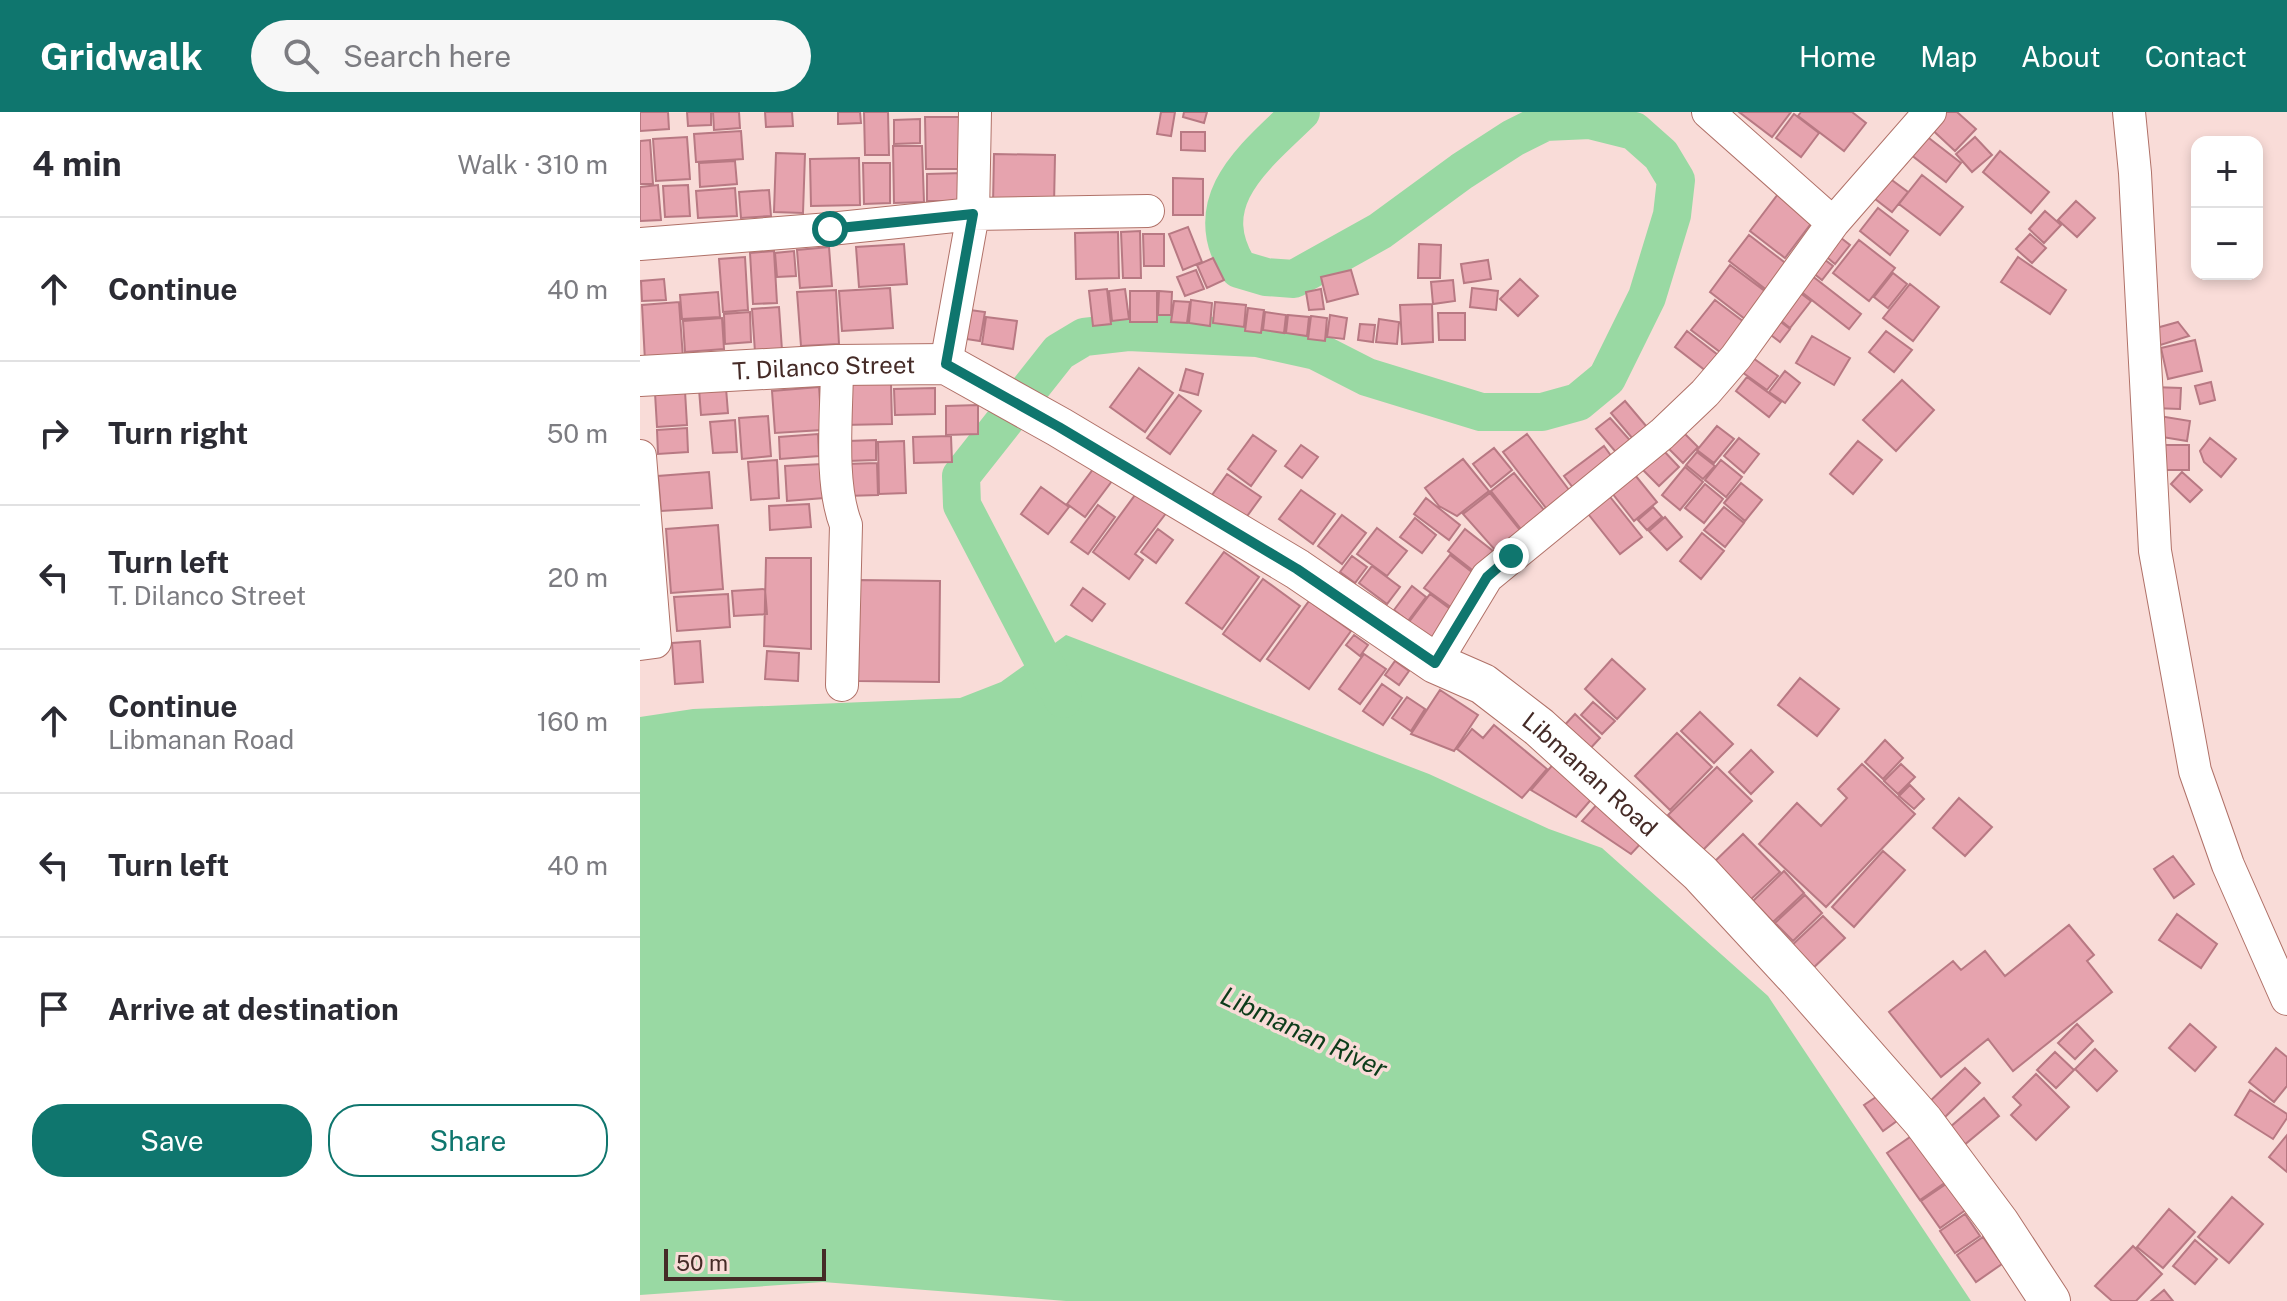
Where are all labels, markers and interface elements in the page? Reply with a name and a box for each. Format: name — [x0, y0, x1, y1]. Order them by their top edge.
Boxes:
search box — [251, 20, 811, 92]
text: Gridwalk — [40, 34, 203, 79]
icon: search — [279, 34, 323, 78]
text: Search here — [343, 38, 511, 74]
text: Home — [1799, 40, 1876, 73]
text: Map — [1920, 40, 1977, 73]
text: About — [2021, 40, 2101, 73]
text: Contact — [2145, 40, 2247, 73]
map controls — [2191, 136, 2263, 280]
button: + — [2191, 136, 2263, 208]
text: 4 min — [32, 144, 122, 184]
text: Walk · 310 m — [458, 149, 608, 180]
button: − — [2191, 208, 2263, 280]
route start — [812, 211, 848, 247]
icon: ahead — [32, 267, 76, 311]
text: Continue — [108, 271, 238, 307]
text: 40 m — [547, 274, 608, 305]
street label: T. Dilanco Street — [732, 350, 915, 385]
icon: right — [32, 411, 76, 455]
text: Turn right — [108, 415, 248, 451]
text: 50 m — [547, 418, 608, 449]
route end — [1493, 538, 1529, 574]
text: Turn left — [108, 544, 229, 580]
icon: left — [32, 555, 76, 599]
text: 20 m — [548, 562, 608, 593]
text: T. Dilanco Street — [108, 580, 306, 611]
text: Continue — [108, 688, 238, 724]
icon: ahead — [32, 699, 76, 743]
text: 160 m — [537, 706, 608, 737]
street label: Libmanan Road — [1517, 706, 1663, 842]
text: Libmanan Road — [108, 724, 294, 755]
icon: left — [32, 843, 76, 887]
text: Turn left — [108, 847, 229, 883]
text: 40 m — [547, 850, 608, 881]
water label: Libmanan River — [1216, 980, 1392, 1084]
icon: arrive — [32, 987, 76, 1031]
text: Arrive at destination — [108, 991, 399, 1027]
button: Save — [32, 1104, 312, 1177]
button: Share — [328, 1104, 608, 1177]
scale bar — [664, 1245, 826, 1281]
text: 50 m — [676, 1250, 728, 1276]

